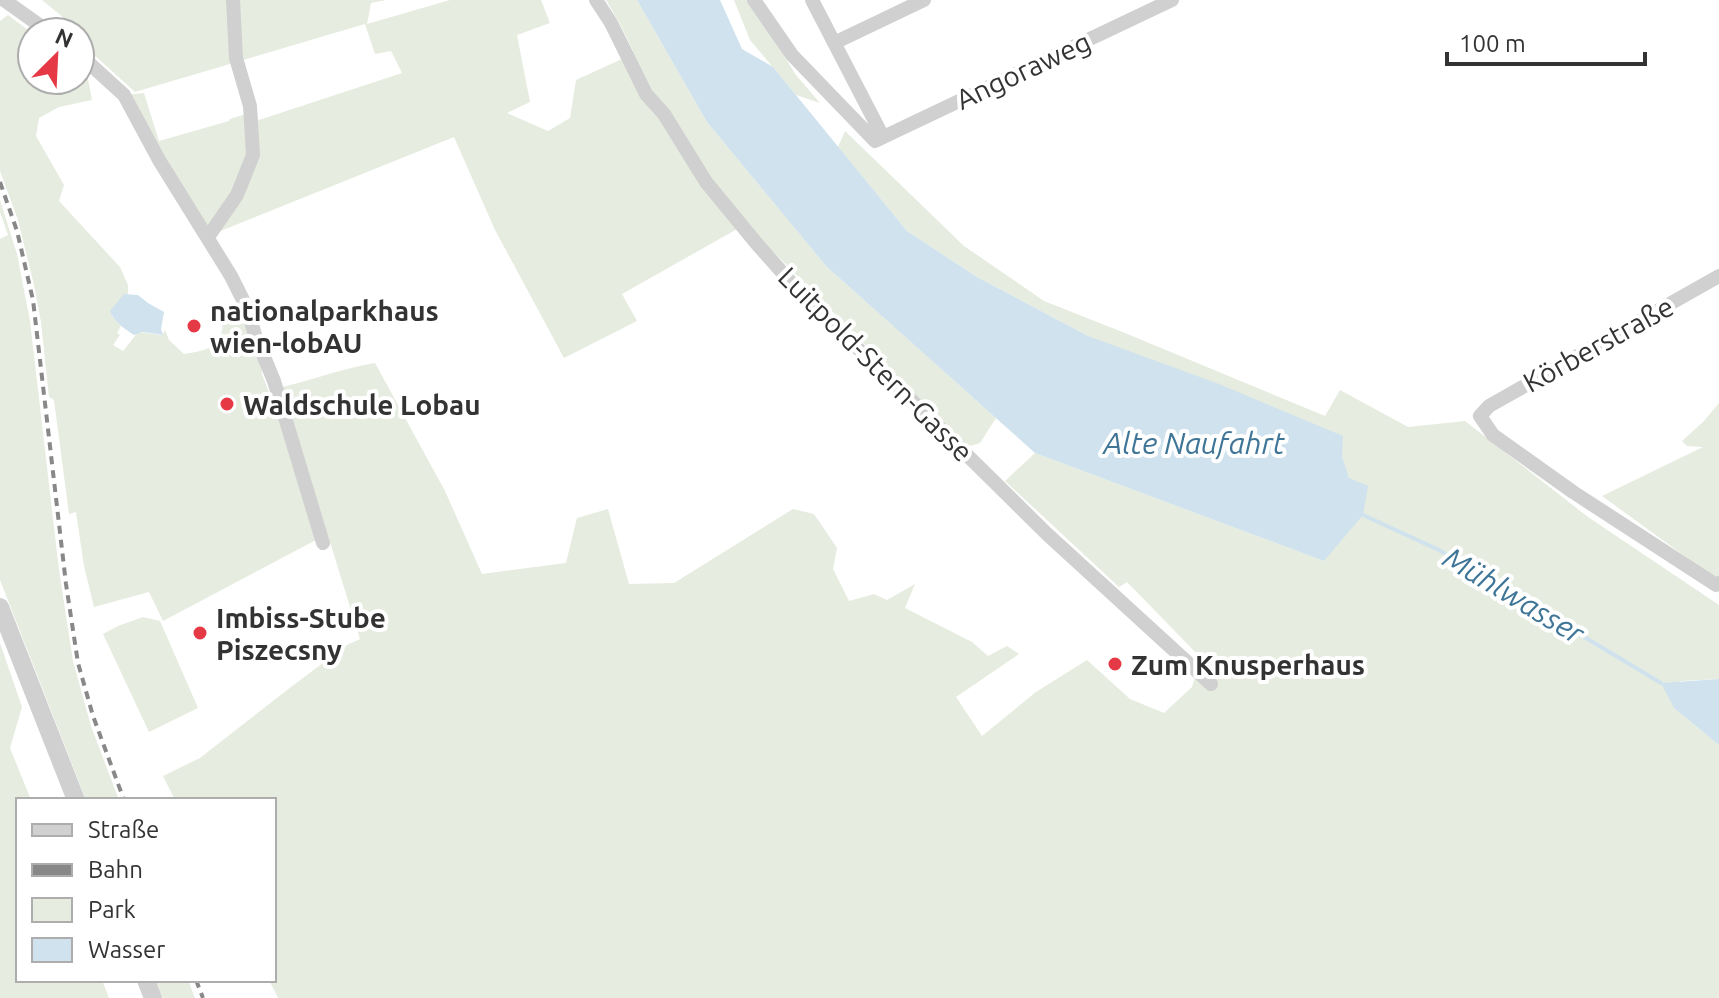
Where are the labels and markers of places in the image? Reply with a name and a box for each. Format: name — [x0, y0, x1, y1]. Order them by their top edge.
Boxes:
place label: nationalparkhaus wien-lobAU — [210, 295, 439, 358]
marker: nationalparkhaus wien-lobAU — [185, 317, 203, 335]
place label: Waldschule Lobau — [243, 389, 481, 420]
marker: Waldschule Lobau — [218, 395, 236, 413]
place label: Imbiss-Stube Piszecsny — [216, 602, 386, 665]
marker: Imbiss-Stube Piszecsny — [191, 624, 209, 642]
place label: Zum Knusperhaus — [1131, 649, 1365, 680]
marker: Zum Knusperhaus — [1106, 655, 1124, 673]

